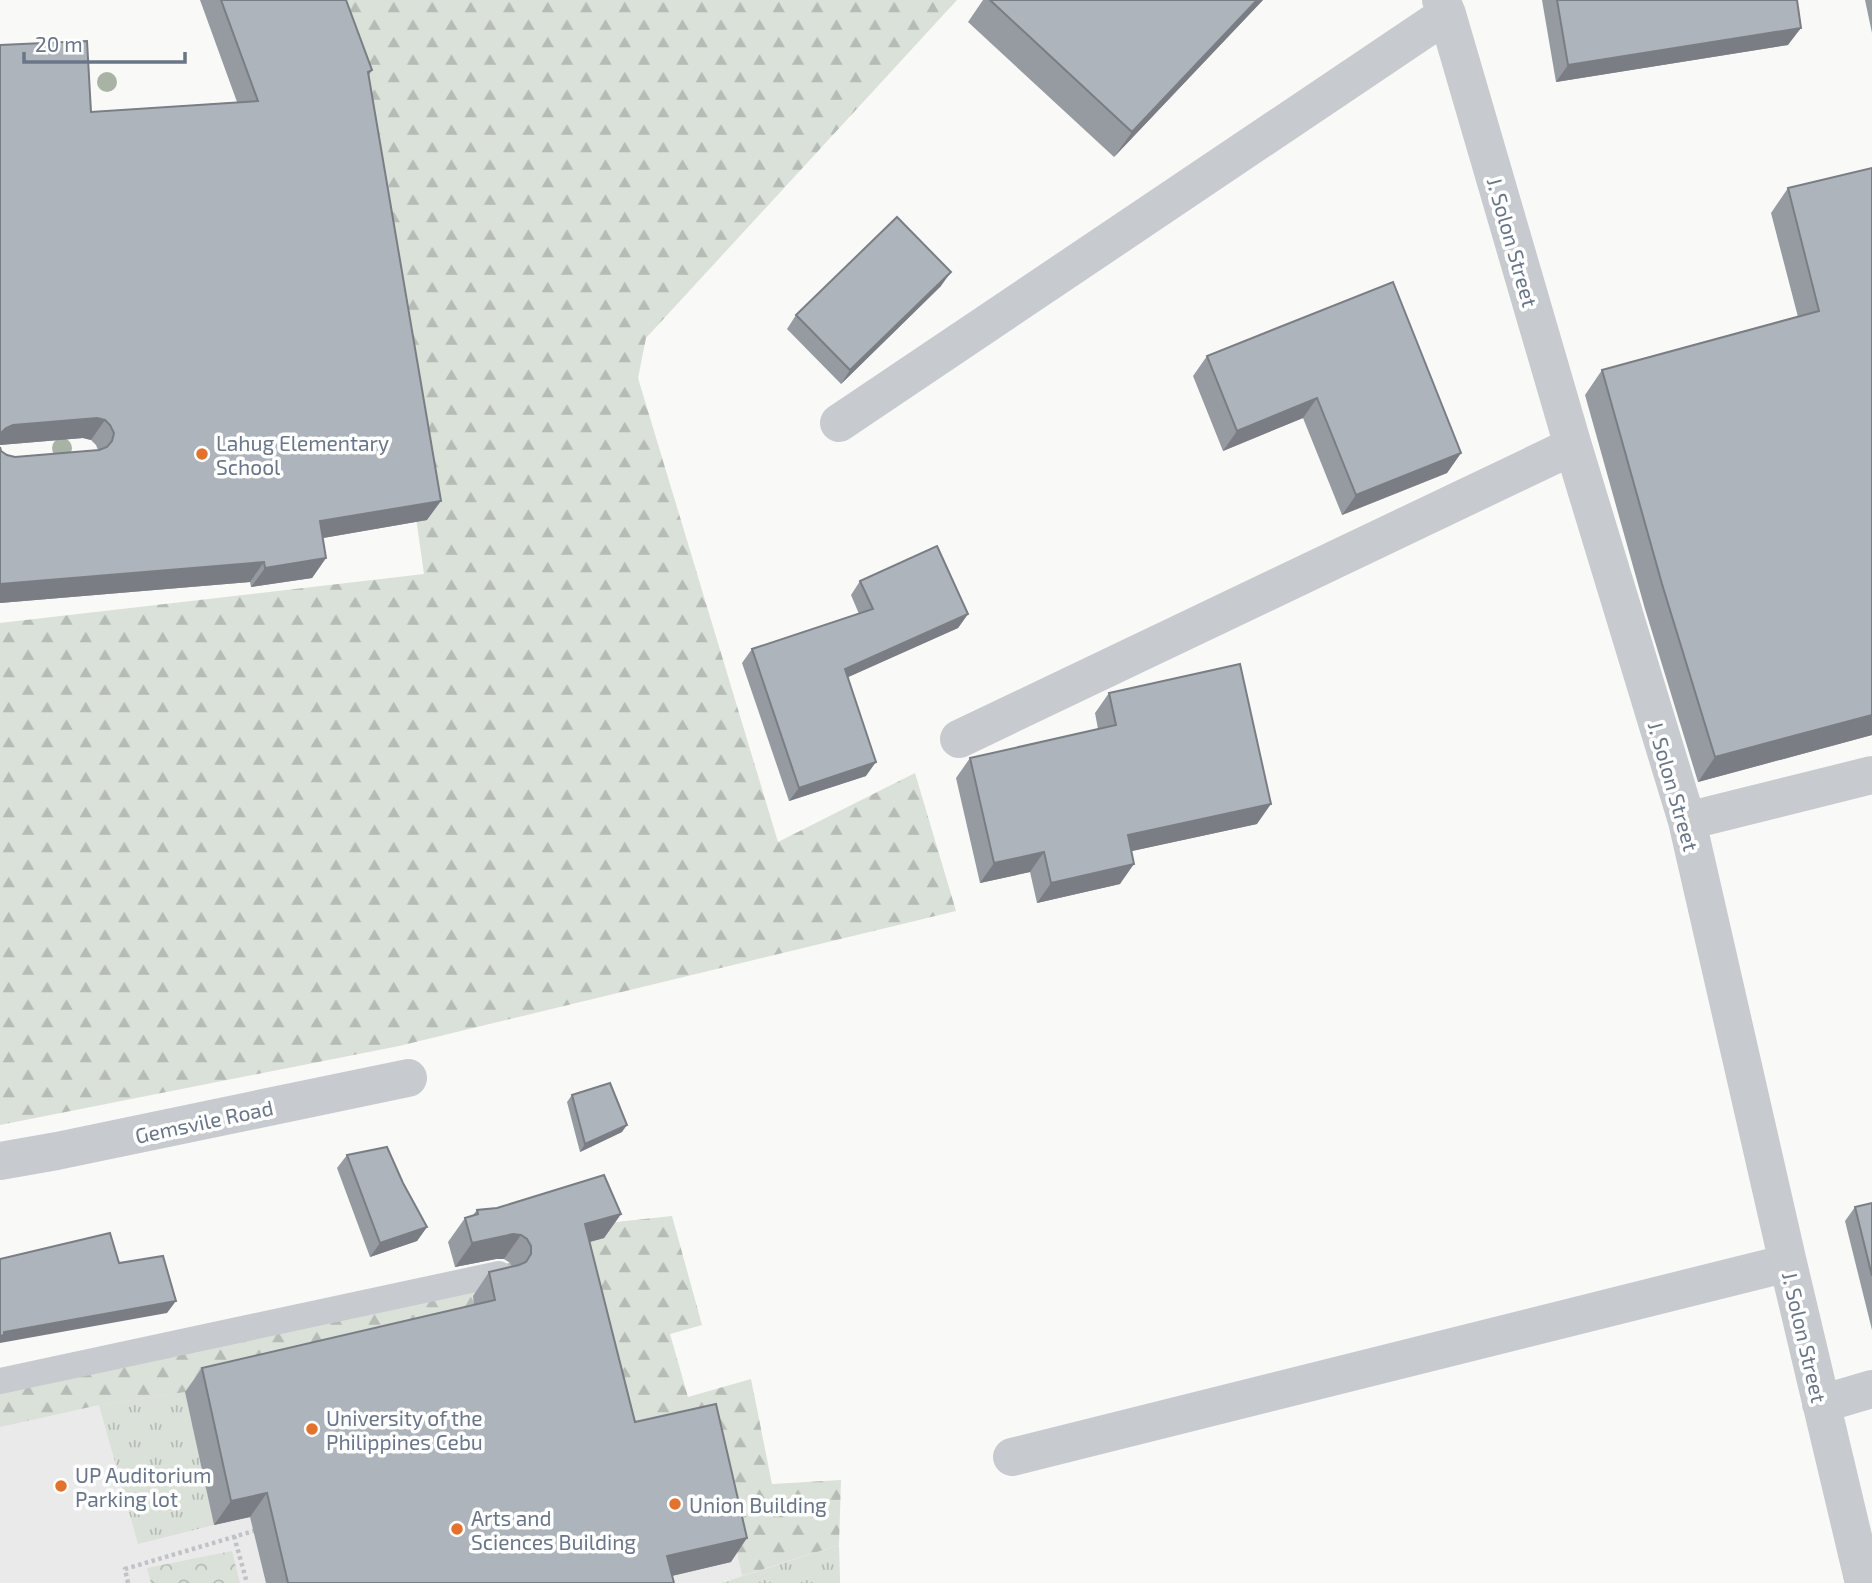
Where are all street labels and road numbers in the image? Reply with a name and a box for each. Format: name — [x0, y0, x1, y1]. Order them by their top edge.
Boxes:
street label: J. Solon Street — [1483, 174, 1543, 310]
street label: J. Solon Street — [1644, 718, 1704, 854]
street label: Gemsvile Road — [133, 1094, 275, 1148]
street label: J. Solon Street — [1778, 1269, 1832, 1405]

